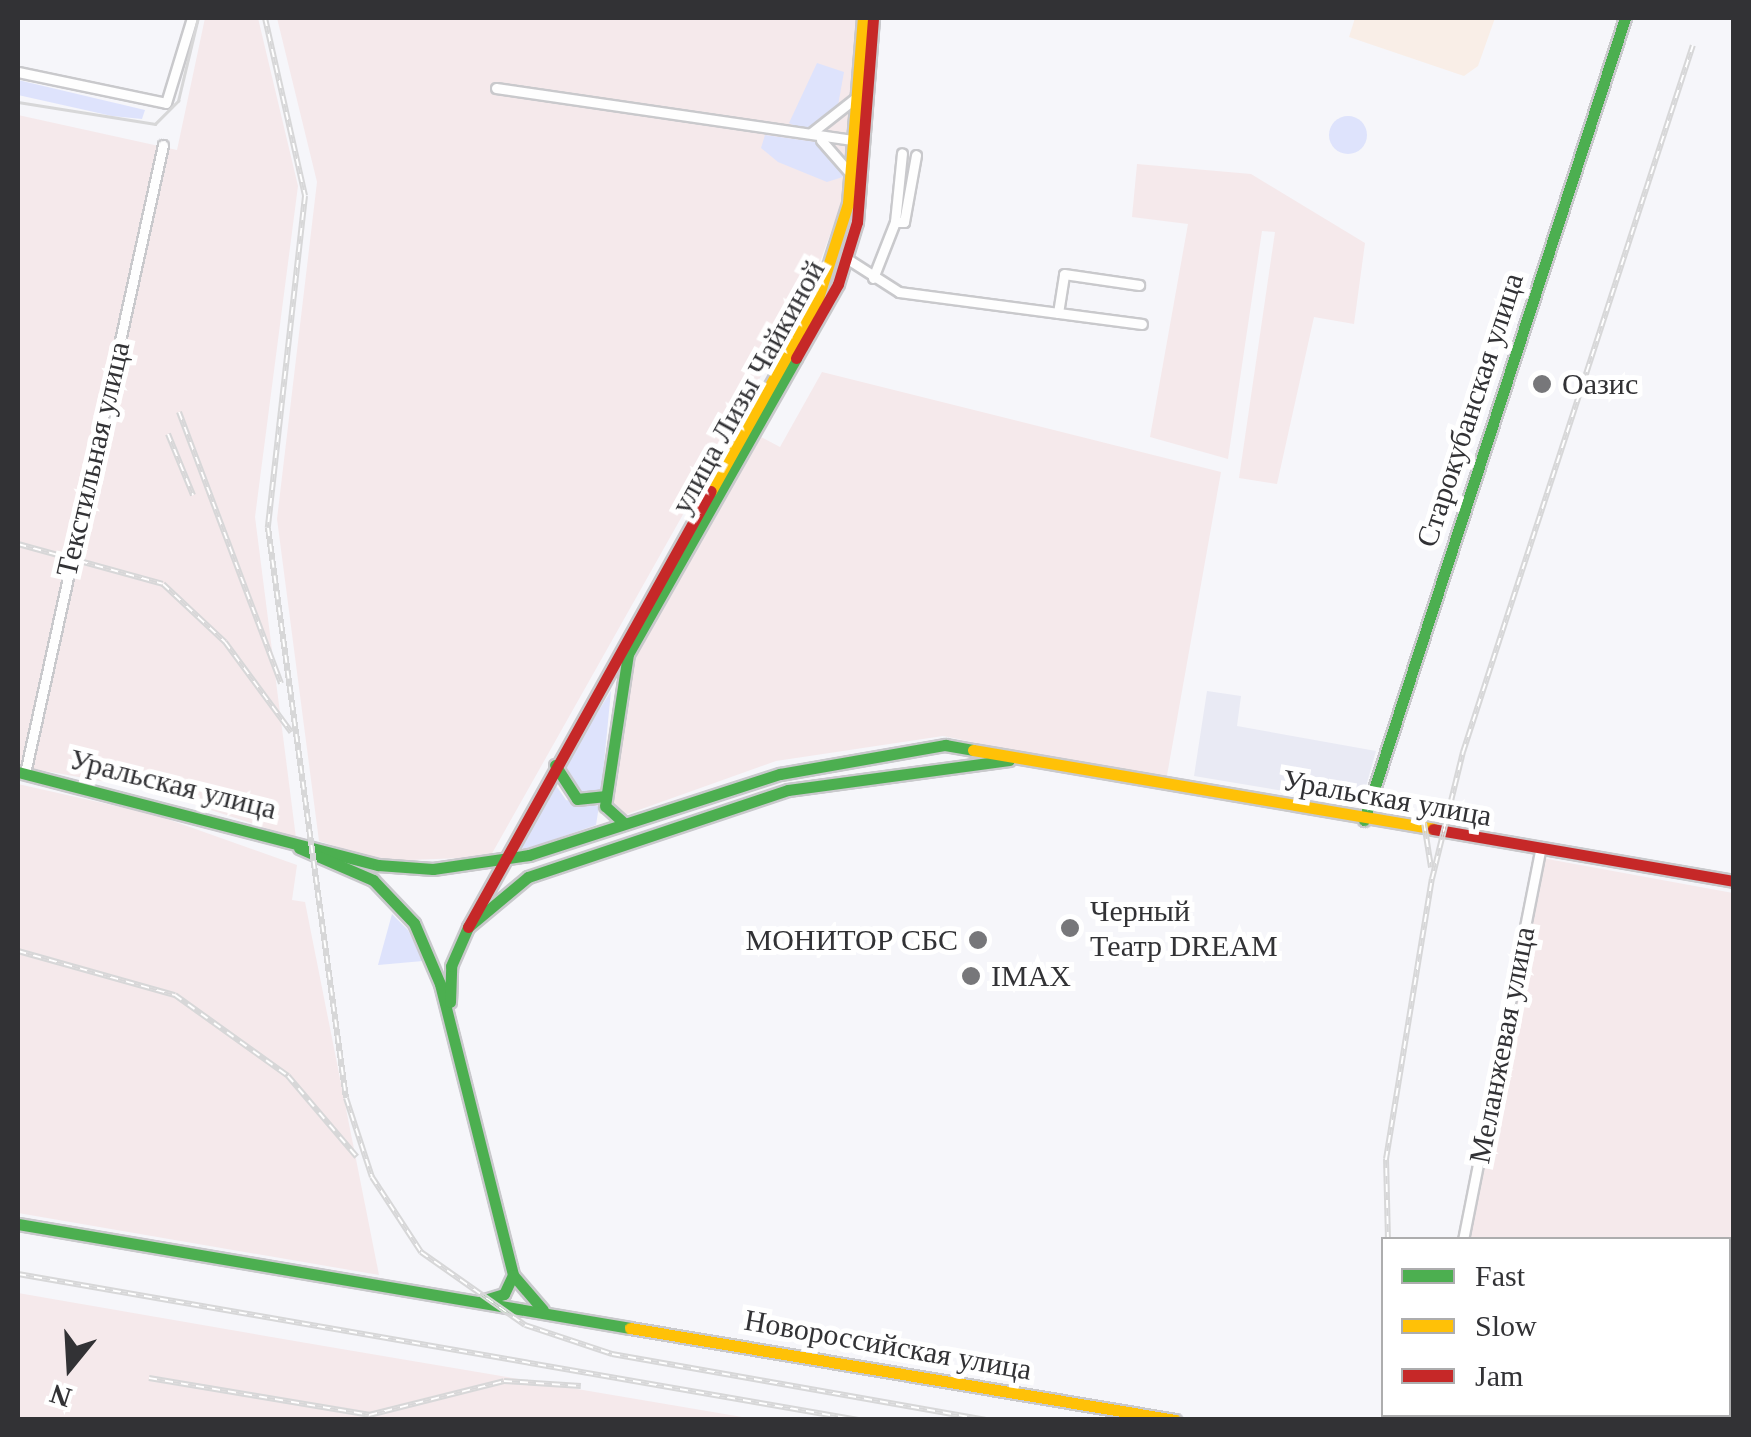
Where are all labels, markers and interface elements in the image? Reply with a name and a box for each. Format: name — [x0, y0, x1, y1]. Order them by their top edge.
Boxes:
street label: улица Лизы Чайкиной — [663, 254, 833, 520]
street label: Старокубанская улица — [1409, 268, 1531, 552]
street label: Текстильная улица — [48, 338, 138, 580]
place label: Оазис — [1562, 366, 1638, 402]
marker: Оазис — [1531, 373, 1553, 395]
street label: Уральская улица — [66, 741, 280, 827]
street label: Уральская улица — [1280, 762, 1494, 834]
place label: Черный Театр DREAM — [1090, 893, 1278, 964]
marker: Черный Театр DREAM — [1059, 917, 1081, 939]
place label: МОНИТОР СБС — [746, 922, 958, 958]
street label: Меланжевая улица — [1461, 924, 1543, 1166]
marker: МОНИТОР СБС — [967, 929, 989, 951]
place label: IMAX — [991, 958, 1071, 994]
marker: IMAX — [960, 965, 982, 987]
legend — [1381, 1237, 1731, 1417]
text: Fast — [1475, 1259, 1525, 1292]
street label: Новороссийская улица — [741, 1302, 1035, 1388]
text: Slow — [1475, 1309, 1537, 1342]
north arrow — [20, 1317, 120, 1417]
text: Jam — [1475, 1359, 1523, 1392]
text: N — [46, 1378, 75, 1414]

